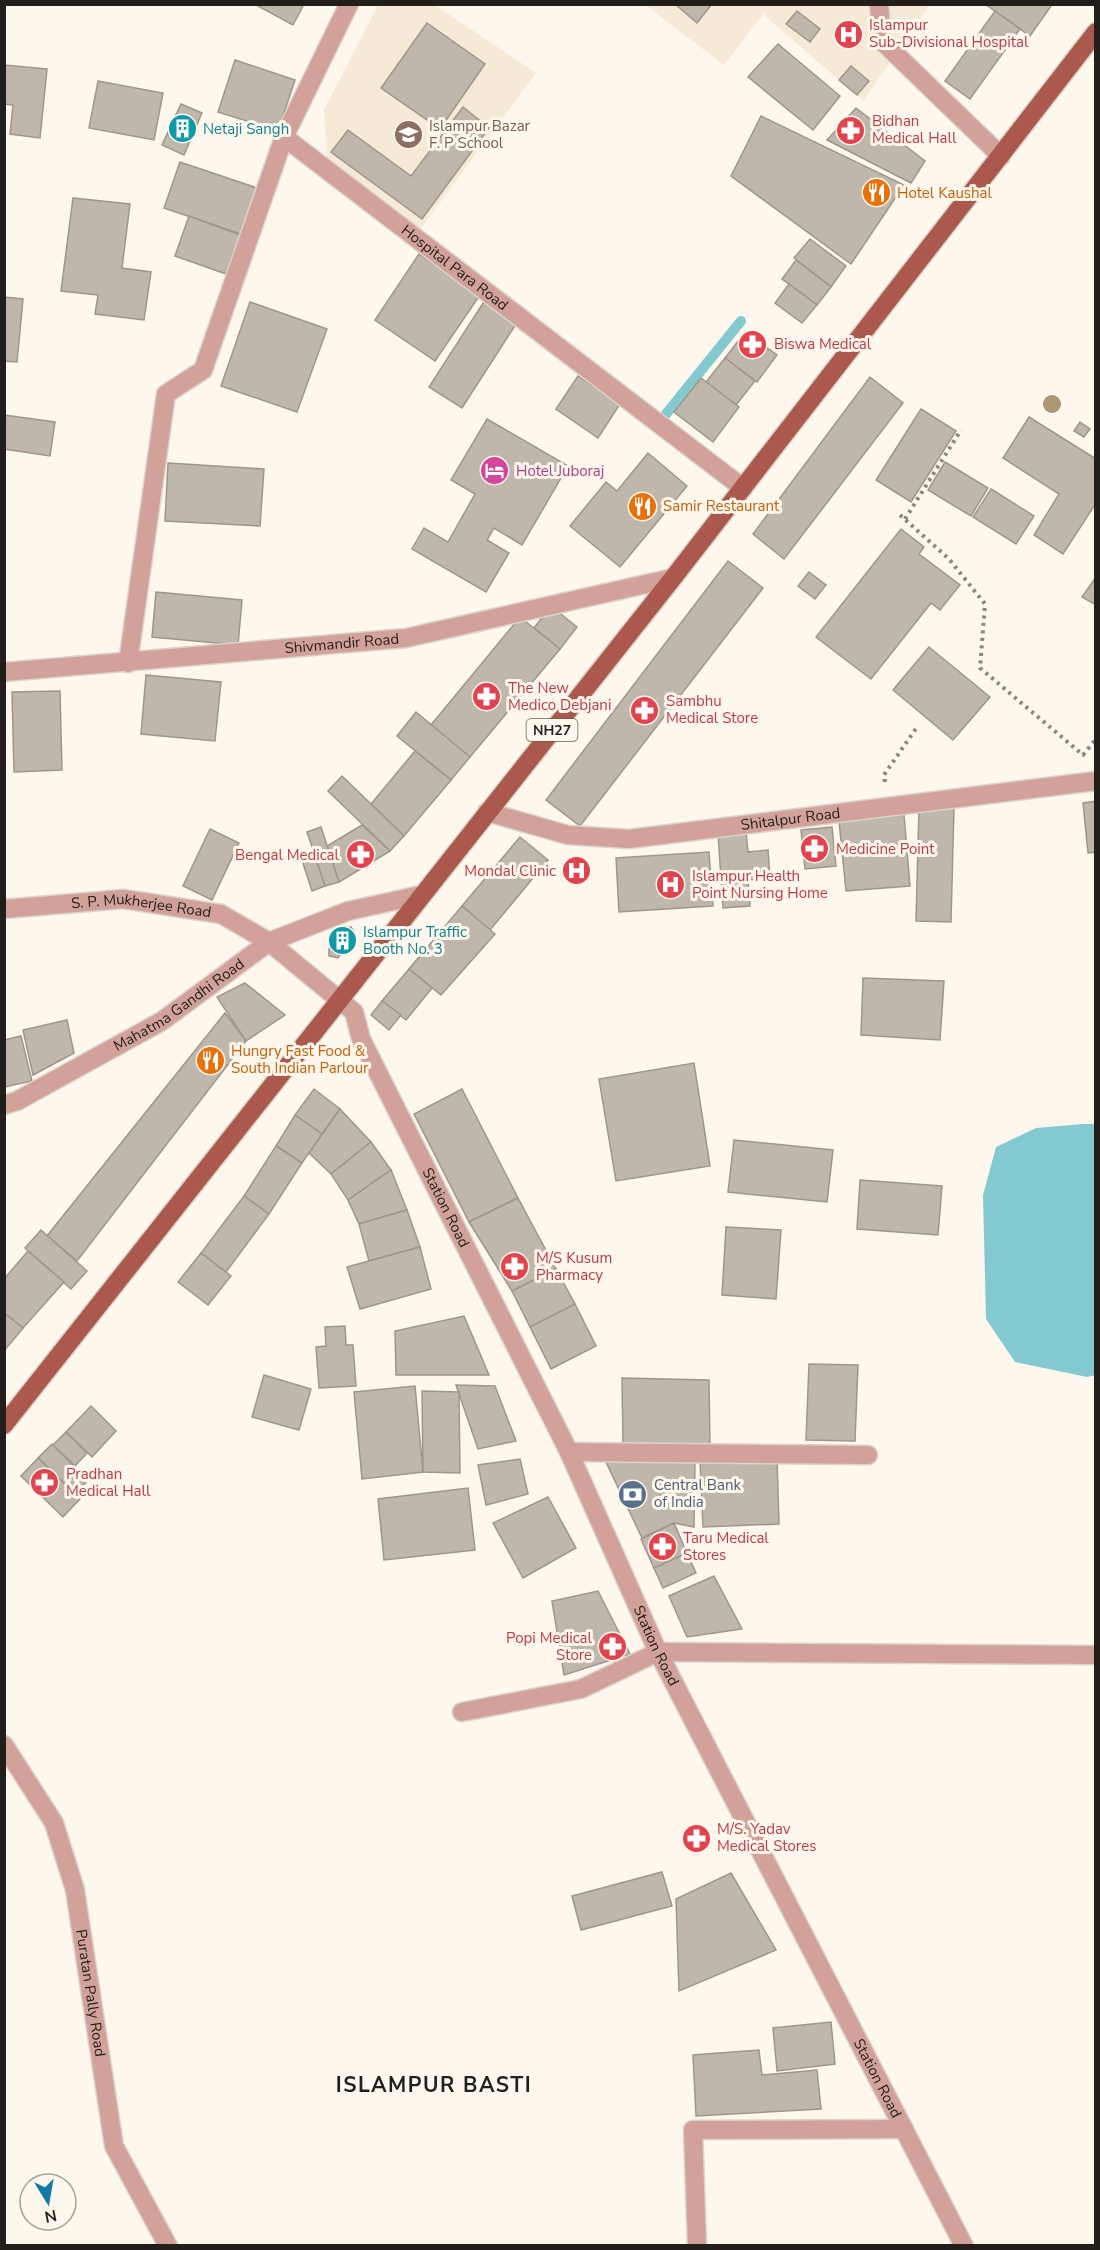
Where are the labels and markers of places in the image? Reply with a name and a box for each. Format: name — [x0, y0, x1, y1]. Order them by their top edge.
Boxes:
place label: Islampur Sub-Divisional Hospital — [869, 15, 1029, 52]
hospital icon: Islampur Sub-Divisional Hospital — [832, 18, 864, 50]
place label: Bidhan Medical Hall — [872, 111, 957, 148]
building icon: Netaji Sangh — [166, 113, 198, 145]
pharmacy icon: Bidhan Medical Hall — [835, 114, 867, 146]
place label: Islampur Bazar F. P School — [429, 116, 531, 153]
place label: Netaji Sangh — [203, 119, 289, 139]
school or university icon: Islampur Bazar F. P School — [392, 119, 424, 151]
restaurant icon: Hotel Kaushal — [860, 177, 892, 209]
place label: Hotel Kaushal — [897, 183, 993, 203]
pharmacy icon: Biswa Medical — [737, 328, 769, 360]
place label: Biswa Medical — [774, 334, 872, 354]
hotel icon: Hotel Juboraj — [479, 455, 511, 487]
place label: Hotel Juboraj — [516, 461, 604, 481]
restaurant icon: Samir Restaurant — [626, 490, 658, 522]
place label: Samir Restaurant — [663, 496, 780, 516]
place label: The New Medico Debjani — [508, 678, 611, 715]
pharmacy icon: The New Medico Debjani — [471, 681, 503, 713]
place label: Sambhu Medical Store — [666, 691, 758, 728]
pharmacy icon: Sambhu Medical Store — [629, 694, 661, 726]
pharmacy icon: Medicine Point — [799, 833, 831, 865]
pharmacy icon: Bengal Medical — [344, 839, 376, 871]
place label: Medicine Point — [836, 839, 935, 859]
place label: Bengal Medical — [235, 845, 340, 865]
hospital icon: Mondal Clinic — [561, 855, 593, 887]
place label: Mondal Clinic — [464, 861, 556, 881]
place label: Islampur Health Point Nursing Home — [692, 866, 828, 903]
hospital icon: Islampur Health Point Nursing Home — [655, 869, 687, 901]
place label: Islampur Traffic Booth No. 3 — [363, 922, 467, 959]
building icon: Islampur Traffic Booth No. 3 — [326, 925, 358, 957]
place label: Hungry Fast Food & South Indian Parlour — [231, 1041, 369, 1078]
restaurant icon: Hungry Fast Food & South Indian Parlour — [194, 1044, 226, 1076]
place label: M/S Kusum Pharmacy — [536, 1248, 612, 1285]
pharmacy icon: M/S Kusum Pharmacy — [499, 1251, 531, 1283]
place label: Pradhan Medical Hall — [66, 1464, 151, 1501]
pharmacy icon: Pradhan Medical Hall — [29, 1467, 61, 1499]
place label: Central Bank of India — [654, 1475, 741, 1512]
bank icon: Central Bank of India — [617, 1478, 649, 1510]
place label: Taru Medical Stores — [683, 1528, 769, 1565]
pharmacy icon: Taru Medical Stores — [646, 1531, 678, 1563]
place label: Popi Medical Store — [506, 1628, 593, 1665]
pharmacy icon: Popi Medical Store — [597, 1631, 629, 1663]
place label: M/S. Yadav Medical Stores — [717, 1819, 816, 1856]
pharmacy icon: M/S. Yadav Medical Stores — [680, 1822, 712, 1854]

